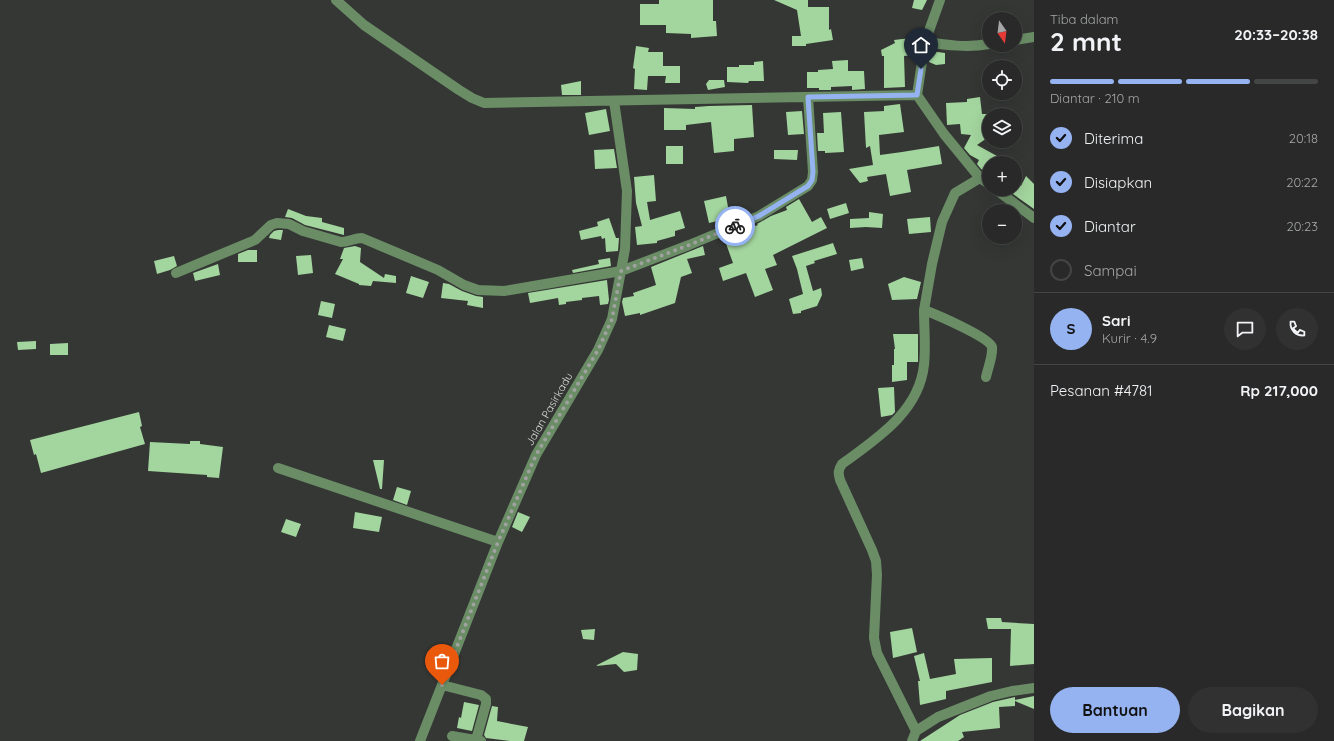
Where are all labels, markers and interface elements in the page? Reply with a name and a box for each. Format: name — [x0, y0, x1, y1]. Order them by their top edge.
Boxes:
text: Tiba dalam — [1050, 11, 1118, 27]
north arrow — [982, 12, 1022, 52]
map controls — [982, 12, 1022, 244]
text: 2 mnt — [1050, 25, 1122, 58]
text: 20:33–20:38 — [1234, 25, 1318, 44]
pin — [904, 28, 938, 69]
icon: home — [910, 34, 932, 56]
button: locate — [982, 60, 1022, 100]
text: Diantar · 210 m — [1050, 90, 1140, 106]
button: layers — [982, 108, 1022, 148]
icon: check — [1050, 127, 1072, 149]
text: Diterima — [1084, 129, 1143, 148]
text: 20:18 — [1289, 130, 1318, 146]
button: + — [982, 156, 1022, 196]
icon: check — [1050, 171, 1072, 193]
text: Disiapkan — [1084, 173, 1152, 192]
text: 20:22 — [1286, 174, 1318, 190]
button: − — [982, 204, 1022, 244]
courier — [715, 206, 755, 246]
icon: bike — [724, 215, 746, 237]
icon: check — [1050, 215, 1072, 237]
text: Diantar — [1084, 217, 1136, 236]
text: 20:23 — [1287, 218, 1318, 234]
text: Sampai — [1084, 261, 1137, 280]
button: chat — [1224, 308, 1266, 350]
button: phone — [1276, 308, 1318, 350]
text: Sari — [1102, 311, 1130, 330]
text: S — [1067, 319, 1075, 338]
text: Kurir · 4.9 — [1102, 330, 1157, 346]
street label: Jalan Pasirkadu — [522, 370, 576, 448]
text: Pesanan #4781 — [1050, 381, 1153, 400]
text: Rp 217,000 — [1240, 381, 1318, 400]
pin — [425, 644, 459, 685]
icon: bag — [431, 650, 453, 672]
button: Bantuan — [1050, 687, 1180, 733]
button: Bagikan — [1188, 687, 1318, 733]

